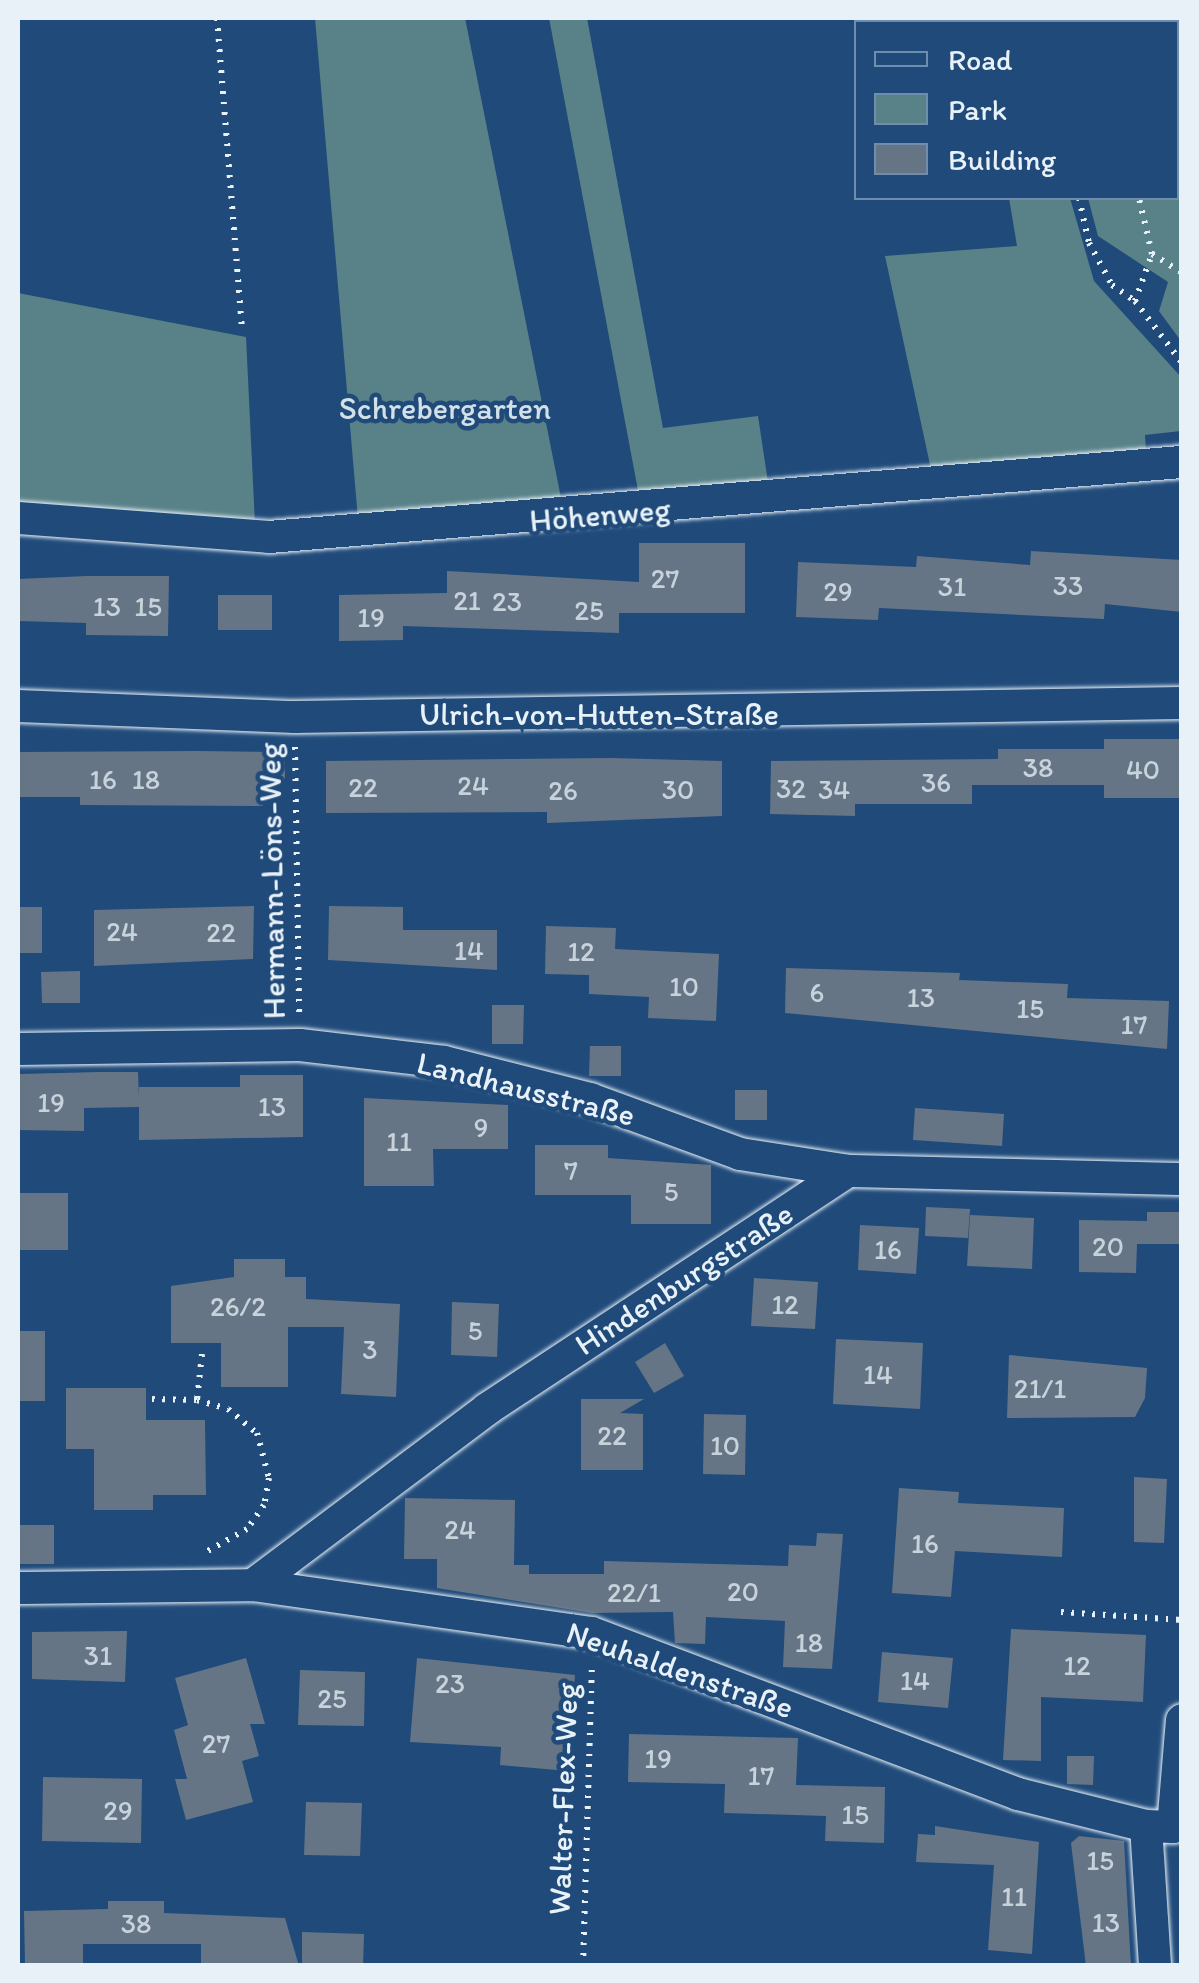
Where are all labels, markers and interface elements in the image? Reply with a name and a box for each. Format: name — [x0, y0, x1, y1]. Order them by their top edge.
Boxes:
legend — [854, 20, 1179, 200]
text: Road — [948, 41, 1013, 78]
text: Park — [948, 91, 1007, 128]
text: Building — [948, 141, 1056, 178]
park label: Schrebergarten — [339, 389, 551, 427]
street label: Höhenweg — [528, 490, 672, 540]
house number: 27 — [651, 561, 679, 595]
house number: 33 — [1053, 568, 1083, 602]
house number: 31 — [938, 569, 966, 603]
house number: 29 — [823, 574, 853, 608]
house number: 21 — [453, 583, 481, 617]
house number: 23 — [492, 584, 522, 618]
house number: 13 — [93, 589, 121, 623]
house number: 15 — [134, 589, 162, 623]
house number: 25 — [574, 593, 604, 627]
house number: 19 — [357, 600, 385, 634]
street label: Ulrich-von-Hutten-Straße — [419, 695, 779, 733]
street label: Hermann-Löns-Weg — [250, 742, 294, 1020]
house number: 38 — [1023, 750, 1053, 784]
house number: 40 — [1126, 752, 1160, 786]
house number: 16 — [89, 762, 117, 796]
house number: 18 — [132, 762, 160, 796]
house number: 36 — [921, 765, 951, 799]
house number: 24 — [457, 768, 489, 802]
house number: 22 — [348, 770, 378, 804]
house number: 32 — [776, 771, 806, 805]
house number: 30 — [662, 772, 694, 806]
house number: 34 — [818, 772, 850, 806]
house number: 26 — [548, 773, 578, 807]
house number: 24 — [106, 914, 138, 948]
house number: 22 — [206, 915, 236, 949]
house number: 14 — [454, 933, 484, 967]
house number: 12 — [567, 934, 595, 968]
house number: 10 — [669, 969, 699, 1003]
house number: 6 — [810, 975, 824, 1009]
house number: 13 — [907, 980, 935, 1014]
house number: 15 — [1016, 991, 1044, 1025]
house number: 17 — [1121, 1007, 1147, 1041]
street label: Landhausstraße — [413, 1043, 639, 1135]
house number: 19 — [37, 1085, 65, 1119]
house number: 13 — [258, 1089, 286, 1123]
house number: 9 — [474, 1110, 488, 1144]
house number: 11 — [386, 1124, 412, 1158]
house number: 7 — [564, 1153, 578, 1187]
house number: 5 — [664, 1174, 678, 1208]
street label: Hindenburgstraße — [568, 1194, 800, 1364]
house number: 20 — [1092, 1229, 1124, 1263]
house number: 16 — [874, 1232, 902, 1266]
house number: 12 — [771, 1287, 799, 1321]
house number: 26/2 — [210, 1289, 266, 1323]
house number: 5 — [468, 1313, 482, 1347]
house number: 3 — [362, 1332, 378, 1366]
house number: 14 — [863, 1357, 893, 1391]
house number: 21/1 — [1014, 1371, 1066, 1405]
house number: 22 — [597, 1418, 627, 1452]
house number: 10 — [710, 1428, 740, 1462]
house number: 24 — [444, 1512, 476, 1546]
house number: 16 — [911, 1526, 939, 1560]
house number: 20 — [727, 1574, 759, 1608]
house number: 22/1 — [607, 1575, 661, 1609]
street label: Neuhaldenstraße — [561, 1613, 799, 1727]
house number: 18 — [795, 1625, 823, 1659]
house number: 31 — [84, 1638, 112, 1672]
house number: 12 — [1063, 1648, 1091, 1682]
house number: 14 — [900, 1663, 930, 1697]
house number: 23 — [435, 1666, 465, 1700]
house number: 25 — [317, 1681, 347, 1715]
street label: Walter-Flex-Weg — [540, 1682, 586, 1916]
house number: 27 — [202, 1726, 230, 1760]
house number: 19 — [644, 1741, 672, 1775]
house number: 17 — [748, 1758, 774, 1792]
house number: 29 — [103, 1793, 133, 1827]
house number: 15 — [841, 1797, 869, 1831]
house number: 15 — [1086, 1843, 1114, 1877]
house number: 11 — [1001, 1879, 1027, 1913]
house number: 13 — [1092, 1905, 1120, 1939]
house number: 38 — [121, 1906, 151, 1940]

